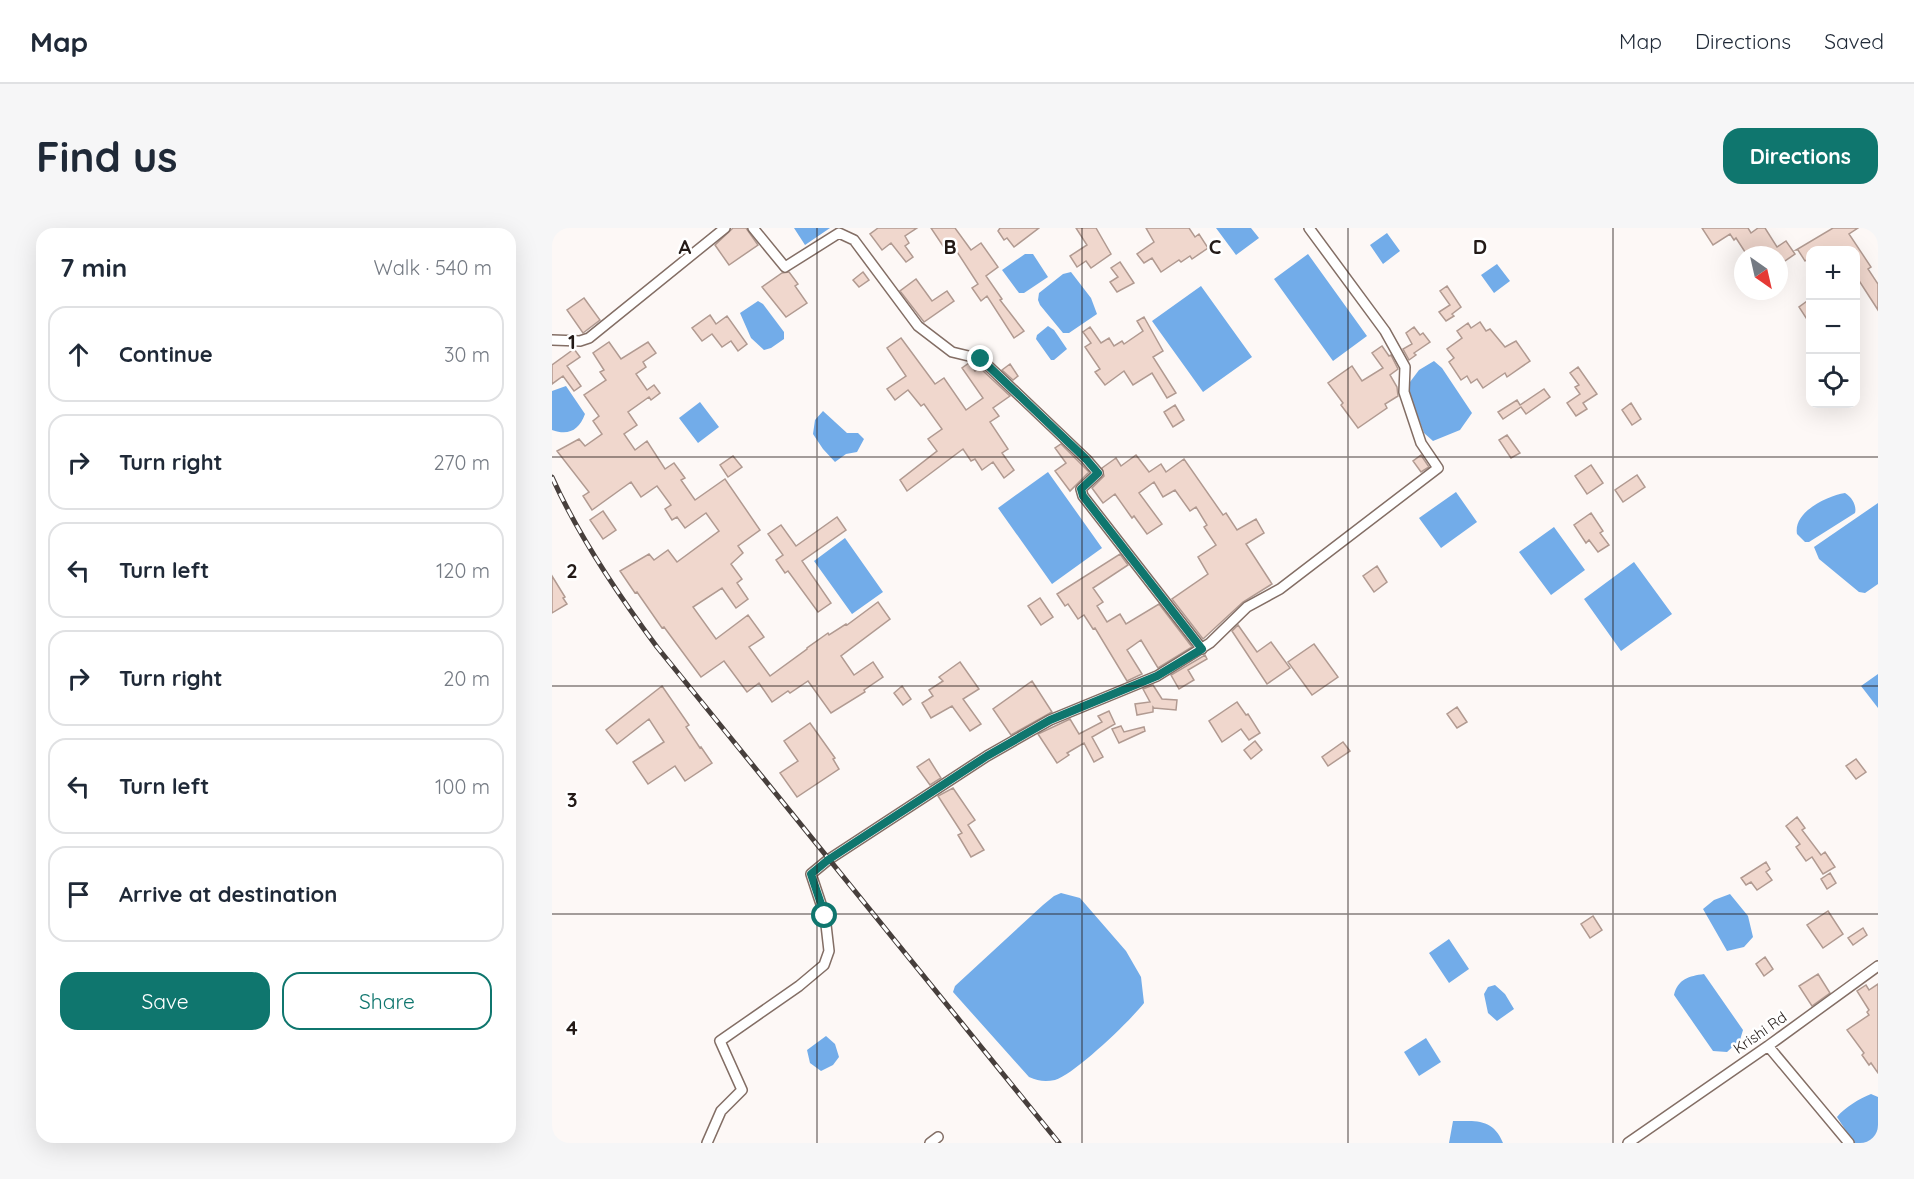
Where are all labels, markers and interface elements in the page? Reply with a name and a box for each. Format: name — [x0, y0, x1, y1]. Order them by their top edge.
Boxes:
text: Map — [30, 24, 88, 59]
text: Map — [1619, 28, 1662, 54]
text: Directions — [1695, 28, 1791, 54]
text: Saved — [1824, 28, 1884, 54]
button: Directions — [1723, 128, 1878, 184]
text: Find us — [36, 130, 178, 183]
text: A — [679, 234, 692, 259]
text: B — [943, 234, 957, 259]
text: C — [1209, 234, 1222, 259]
text: D — [1473, 234, 1487, 259]
north arrow — [1734, 246, 1788, 300]
map controls — [1806, 246, 1860, 408]
button: + — [1806, 246, 1860, 300]
text: 7 min — [60, 251, 127, 284]
text: Walk · 540 m — [374, 255, 492, 280]
button: − — [1806, 300, 1860, 354]
text: 1 — [568, 329, 576, 354]
icon: ahead — [62, 338, 95, 371]
text: Continue — [119, 340, 213, 368]
text: 30 m — [444, 342, 490, 367]
route end — [967, 345, 993, 371]
button: locate — [1806, 354, 1860, 408]
icon: right — [62, 446, 95, 479]
text: Turn right — [119, 448, 223, 476]
text: 270 m — [433, 450, 490, 475]
icon: left — [62, 554, 95, 587]
text: Turn left — [119, 556, 209, 584]
text: 120 m — [436, 558, 490, 583]
text: 2 — [566, 558, 578, 583]
icon: right — [62, 662, 95, 695]
text: Turn right — [119, 664, 223, 692]
text: 20 m — [443, 666, 490, 691]
icon: left — [62, 770, 95, 803]
text: Turn left — [119, 772, 209, 800]
text: 100 m — [435, 774, 490, 799]
text: 3 — [567, 787, 577, 812]
icon: arrive — [62, 878, 95, 911]
text: Arrive at destination — [119, 880, 337, 908]
route start — [811, 902, 837, 928]
button: Save — [60, 972, 270, 1030]
button: Share — [282, 972, 492, 1030]
street label: Krishi Rd — [1729, 1007, 1790, 1058]
text: 4 — [566, 1015, 578, 1040]

